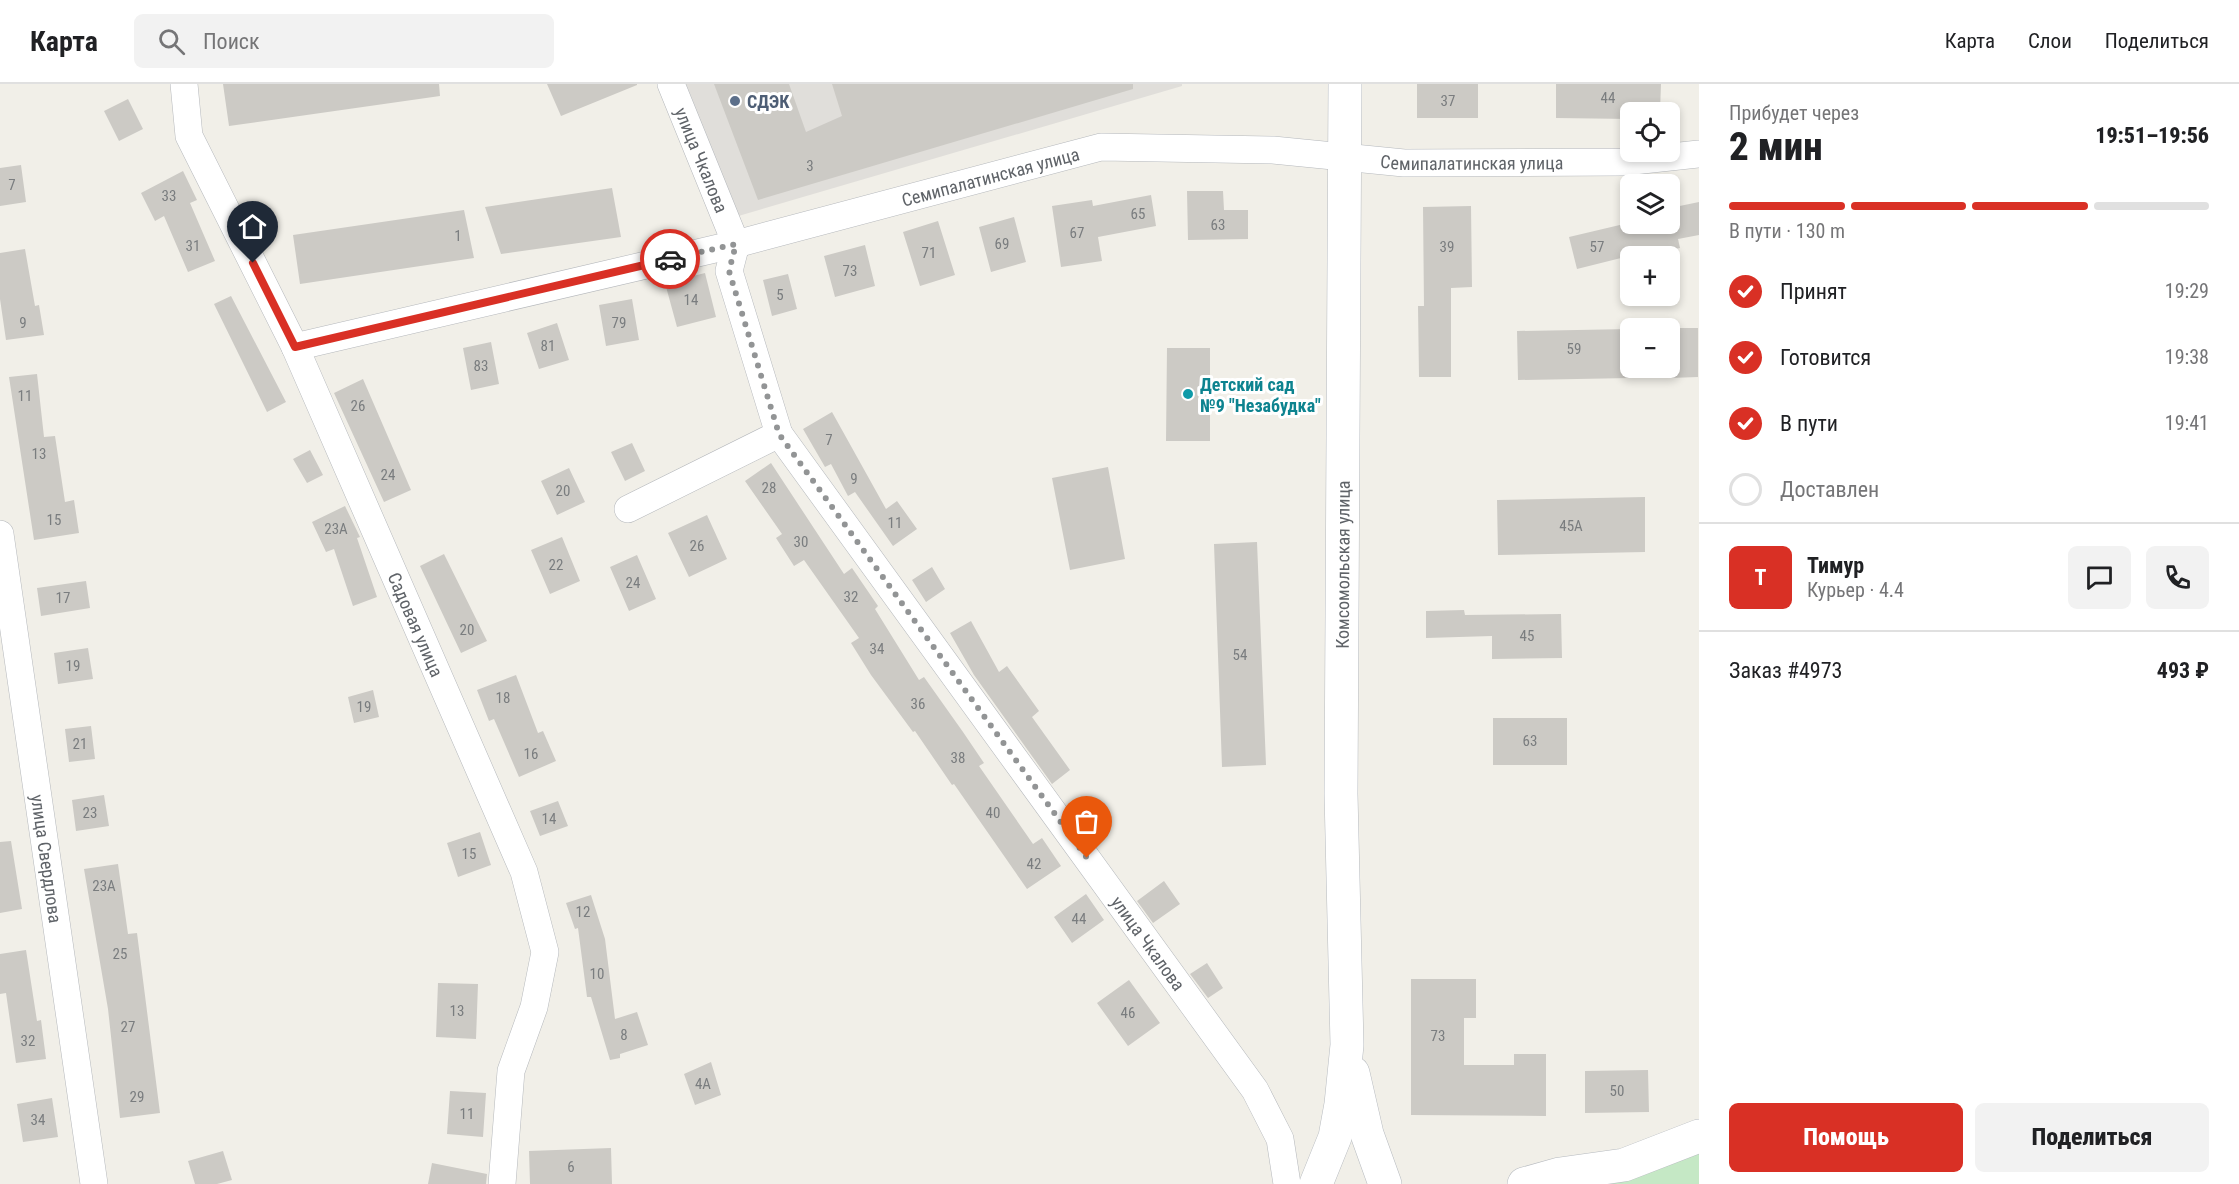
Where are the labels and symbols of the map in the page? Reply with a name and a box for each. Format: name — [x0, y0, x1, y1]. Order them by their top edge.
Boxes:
house number: 44 — [1601, 89, 1615, 107]
place label: СДЭК — [747, 91, 790, 112]
house number: 37 — [1441, 92, 1455, 110]
marker: СДЭК — [728, 94, 742, 108]
street label: улица Чкалова — [671, 104, 733, 216]
street label: Семипалатинская улица — [899, 143, 1081, 210]
street label: Семипалатинская улица — [1379, 150, 1563, 174]
house number: 3 — [806, 157, 814, 175]
house number: 7 — [8, 176, 16, 194]
house number: 33 — [162, 187, 176, 205]
pin — [227, 201, 278, 263]
house number: 65 — [1131, 205, 1145, 223]
house number: 63 — [1211, 216, 1225, 234]
house number: 67 — [1070, 224, 1084, 242]
house number: 1 — [454, 227, 462, 245]
courier — [640, 229, 700, 289]
house number: 69 — [995, 235, 1009, 253]
house number: 31 — [186, 237, 200, 255]
house number: 39 — [1440, 238, 1454, 256]
house number: 57 — [1590, 238, 1604, 256]
house number: 71 — [922, 244, 936, 262]
house number: 73 — [843, 262, 857, 280]
house number: 5 — [776, 286, 784, 304]
house number: 14 — [684, 291, 698, 309]
house number: 9 — [19, 314, 27, 332]
house number: 79 — [612, 314, 626, 332]
house number: 81 — [541, 337, 555, 355]
house number: 59 — [1567, 340, 1581, 358]
house number: 83 — [474, 357, 488, 375]
place label: Детский сад №9 "Незабудка" — [1200, 374, 1321, 416]
house number: 11 — [18, 387, 32, 405]
marker: Детский сад №9 "Незабудка" — [1181, 387, 1195, 401]
house number: 26 — [351, 397, 365, 415]
house number: 7 — [825, 431, 833, 449]
house number: 13 — [32, 445, 46, 463]
house number: 24 — [381, 466, 395, 484]
house number: 9 — [850, 470, 858, 488]
house number: 28 — [762, 479, 776, 497]
street label: Комсомольская улица — [1331, 480, 1353, 649]
house number: 20 — [556, 482, 570, 500]
house number: 15 — [47, 511, 61, 529]
house number: 11 — [888, 514, 902, 532]
house number: 45А — [1559, 517, 1583, 535]
house number: 23А — [324, 520, 348, 538]
house number: 30 — [794, 533, 808, 551]
house number: 26 — [690, 537, 704, 555]
house number: 22 — [549, 556, 563, 574]
street label: Садовая улица — [384, 569, 448, 680]
house number: 24 — [626, 574, 640, 592]
house number: 32 — [844, 588, 858, 606]
house number: 17 — [56, 589, 70, 607]
house number: 20 — [460, 621, 474, 639]
house number: 45 — [1520, 627, 1534, 645]
house number: 34 — [870, 640, 884, 658]
house number: 54 — [1233, 646, 1247, 664]
house number: 19 — [66, 657, 80, 675]
house number: 18 — [496, 689, 510, 707]
house number: 36 — [911, 695, 925, 713]
house number: 19 — [357, 698, 371, 716]
house number: 63 — [1523, 732, 1537, 750]
house number: 21 — [73, 735, 87, 753]
house number: 16 — [524, 745, 538, 763]
house number: 38 — [951, 749, 965, 767]
street label: улица Свердлова — [27, 793, 67, 924]
pin — [1061, 796, 1112, 858]
house number: 23 — [83, 804, 97, 822]
house number: 40 — [986, 804, 1000, 822]
house number: 14 — [542, 810, 556, 828]
house number: 15 — [462, 845, 476, 863]
house number: 42 — [1027, 855, 1041, 873]
house number: 23А — [92, 877, 116, 895]
street label: улица Чкалова — [1107, 892, 1190, 994]
house number: 12 — [576, 903, 590, 921]
house number: 44 — [1072, 910, 1086, 928]
house number: 25 — [113, 945, 127, 963]
house number: 10 — [590, 965, 604, 983]
house number: 13 — [450, 1002, 464, 1020]
house number: 46 — [1121, 1004, 1135, 1022]
house number: 27 — [121, 1018, 135, 1036]
house number: 8 — [620, 1026, 628, 1044]
house number: 73 — [1431, 1027, 1445, 1045]
house number: 32 — [21, 1032, 35, 1050]
house number: 4А — [695, 1075, 711, 1093]
house number: 50 — [1610, 1082, 1624, 1100]
house number: 29 — [130, 1088, 144, 1106]
house number: 11 — [460, 1105, 474, 1123]
house number: 34 — [31, 1111, 45, 1129]
house number: 6 — [567, 1158, 575, 1176]

